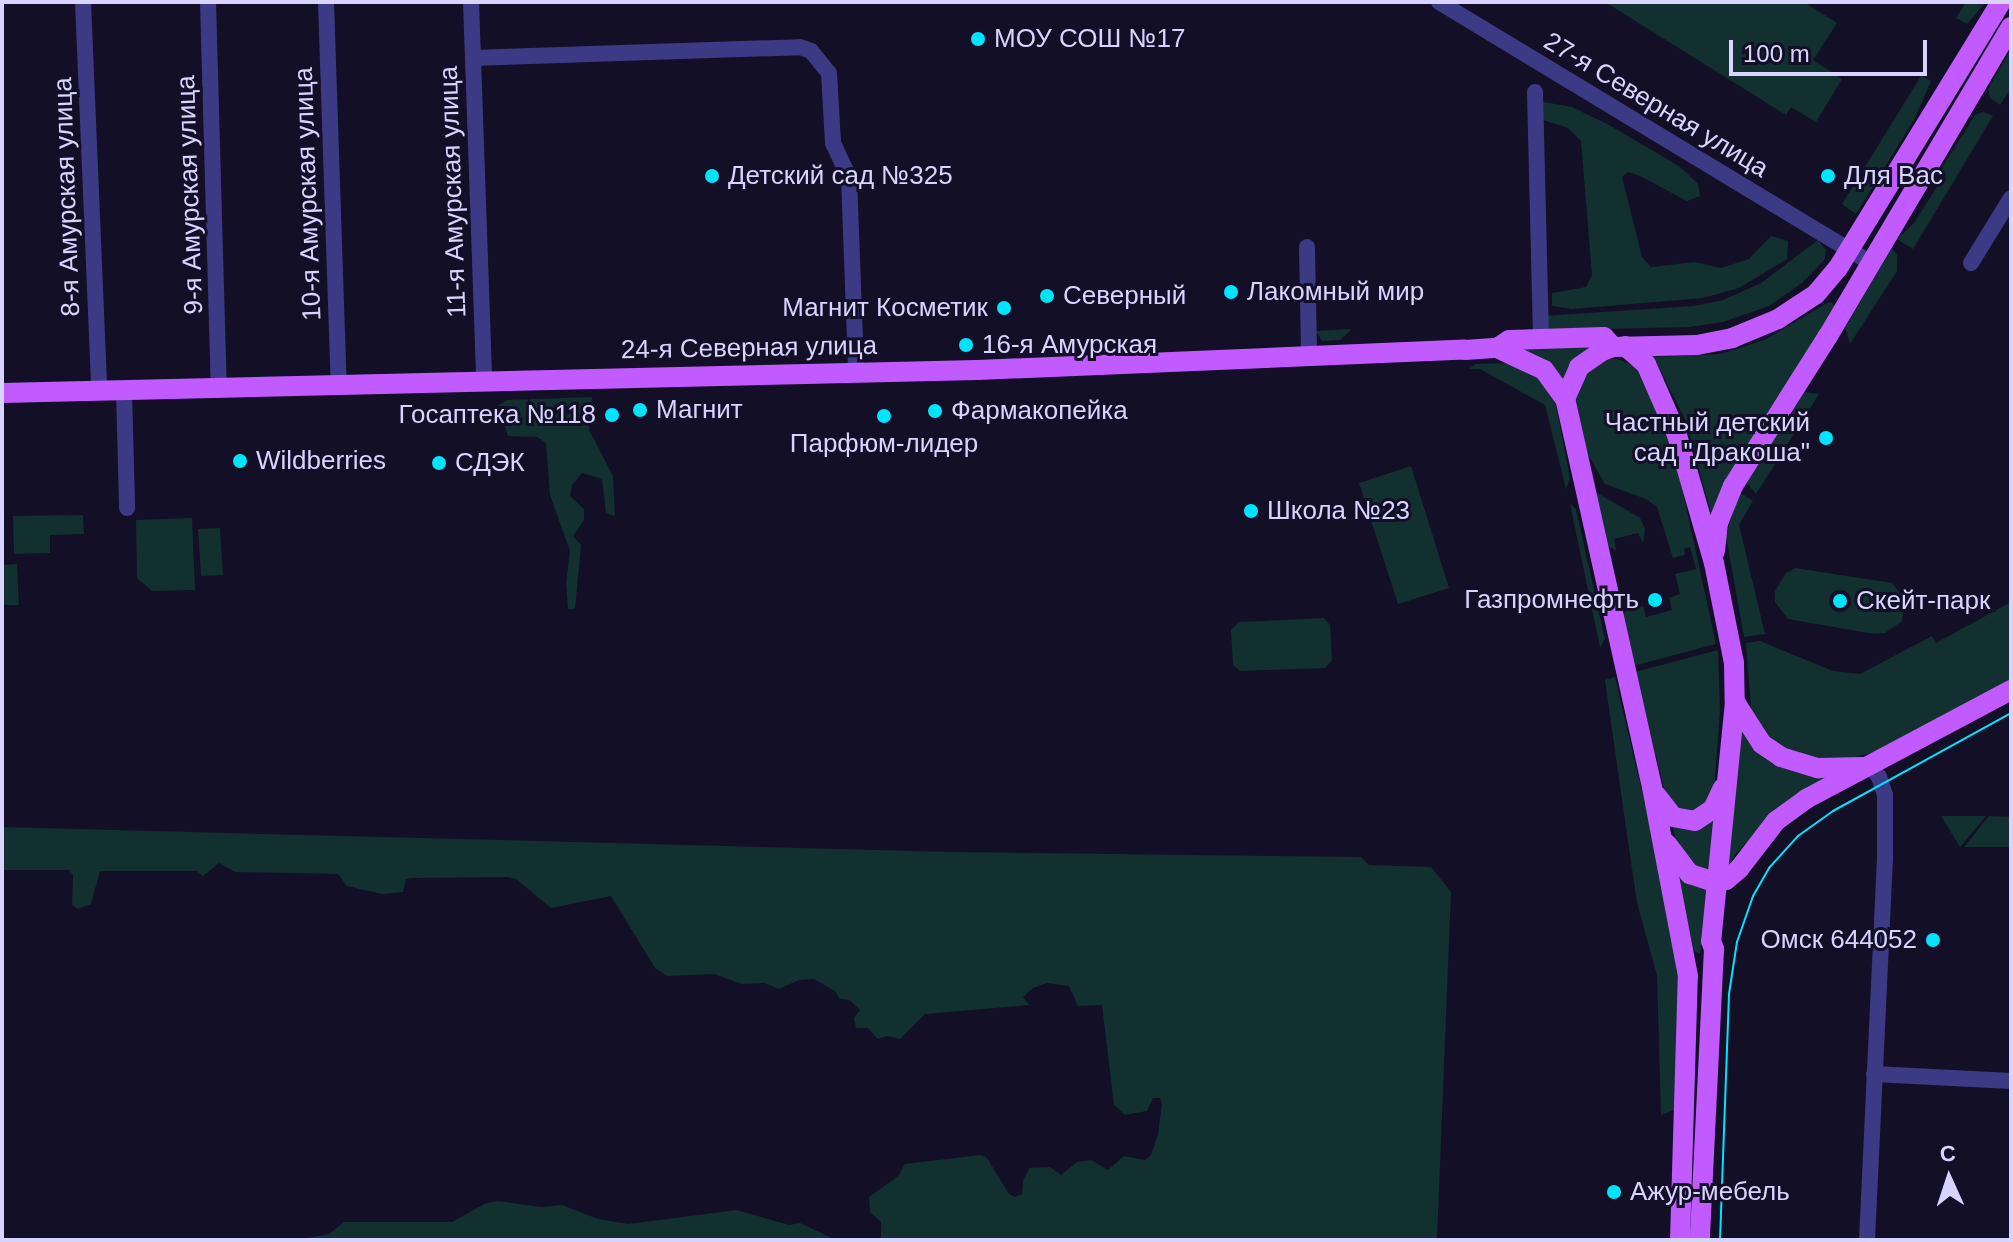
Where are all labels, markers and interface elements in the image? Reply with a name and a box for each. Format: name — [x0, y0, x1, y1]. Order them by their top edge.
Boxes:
place label: МОУ СОШ №17 — [994, 23, 1185, 55]
scale bar — [1733, 24, 1931, 74]
street label: 27-я Северная улица — [1538, 26, 1774, 184]
marker: МОУ СОШ №17 — [969, 30, 987, 48]
text: 100 m — [1743, 40, 1810, 67]
street label: 11-я Амурская улица — [433, 66, 473, 318]
street label: 10-я Амурская улица — [288, 67, 328, 321]
street label: 9-я Амурская улица — [170, 75, 210, 315]
street label: 8-я Амурская улица — [47, 77, 87, 317]
place label: Детский сад №325 — [728, 160, 953, 192]
place label: Для Вас — [1844, 160, 1943, 192]
marker: Детский сад №325 — [703, 167, 721, 185]
marker: Для Вас — [1819, 167, 1837, 185]
place label: Лакомный мир — [1247, 276, 1424, 308]
place label: Северный — [1063, 280, 1186, 312]
marker: Лакомный мир — [1222, 283, 1240, 301]
marker: Северный — [1038, 287, 1056, 305]
place label: Магнит Косметик — [782, 292, 988, 324]
marker: Магнит Косметик — [995, 299, 1013, 317]
place label: 16-я Амурская — [982, 329, 1157, 361]
street label: 24-я Северная улица — [621, 330, 877, 366]
marker: 16-я Амурская — [957, 336, 975, 354]
place label: Магнит — [656, 394, 743, 426]
place label: Фармакопейка — [951, 395, 1128, 427]
place label: Госаптека №118 — [399, 399, 596, 431]
marker: Магнит — [631, 401, 649, 419]
marker: Фармакопейка — [926, 402, 944, 420]
marker: Госаптека №118 — [603, 406, 621, 424]
marker: Парфюм-лидер — [875, 407, 893, 425]
place label: Частный детский сад "Дракоша" — [1605, 407, 1810, 468]
place label: Парфюм-лидер — [790, 428, 978, 460]
marker: Частный детский сад "Дракоша" — [1817, 429, 1835, 447]
place label: Wildberries — [256, 445, 386, 477]
place label: СДЭК — [455, 447, 525, 479]
marker: Wildberries — [231, 452, 249, 470]
marker: СДЭК — [430, 454, 448, 472]
place label: Школа №23 — [1267, 495, 1410, 527]
marker: Школа №23 — [1242, 502, 1260, 520]
place label: Газпромнефть — [1464, 584, 1639, 616]
place label: Скейт-парк — [1856, 585, 1990, 617]
marker: Газпромнефть — [1646, 591, 1664, 609]
marker: Скейт-парк — [1831, 592, 1849, 610]
place label: Омск 644052 — [1761, 924, 1917, 956]
marker: Омск 644052 — [1924, 931, 1942, 949]
north arrow — [1909, 1138, 1989, 1218]
text: С — [1939, 1141, 1956, 1166]
place label: Ажур-мебель — [1630, 1176, 1790, 1208]
marker: Ажур-мебель — [1605, 1183, 1623, 1201]

